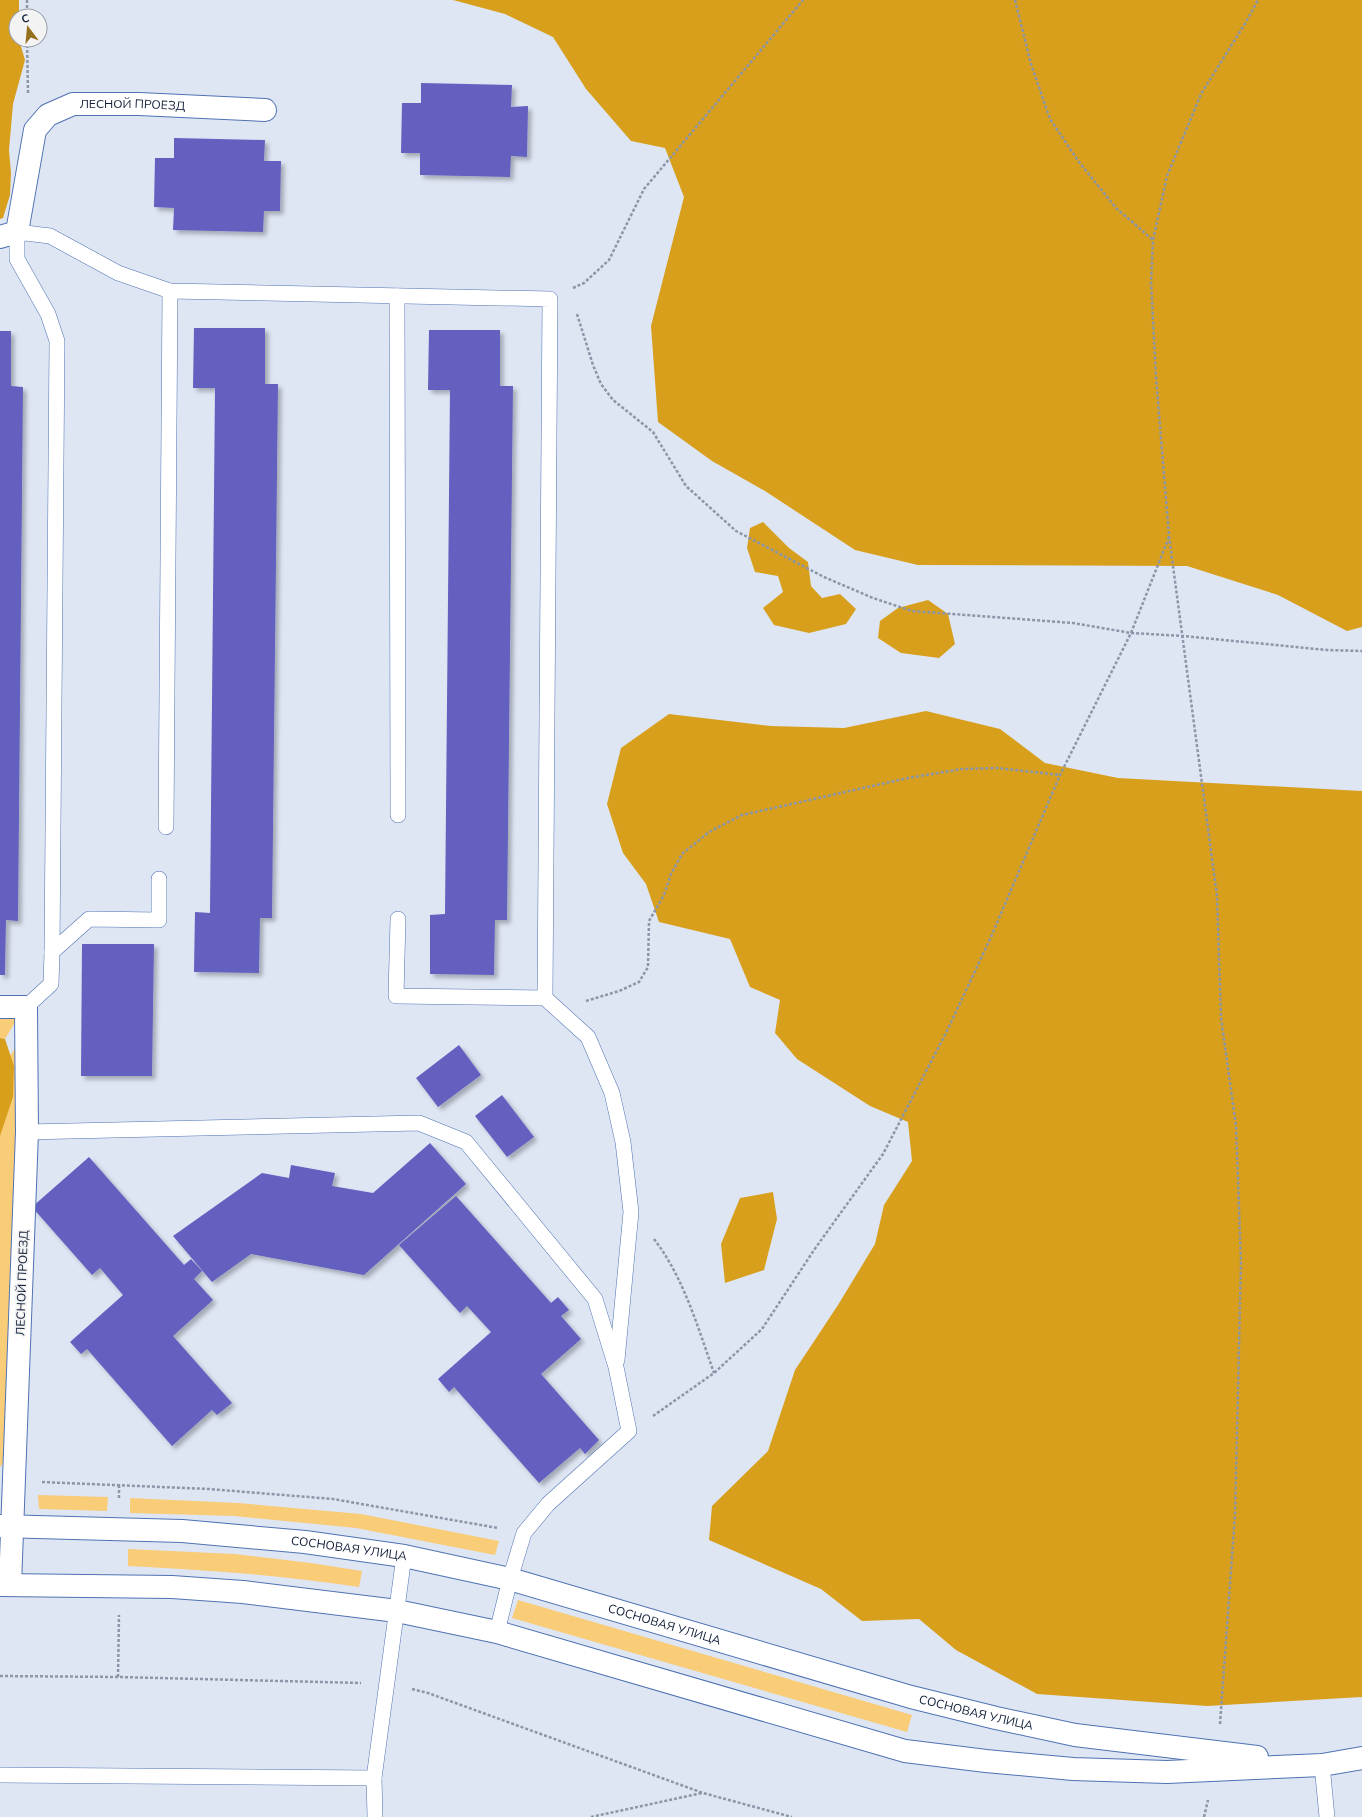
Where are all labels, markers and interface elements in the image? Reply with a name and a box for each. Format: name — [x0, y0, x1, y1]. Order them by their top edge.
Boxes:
north arrow — [8, 8, 48, 48]
text: С — [20, 10, 31, 26]
street label: ЛЕСНОЙ ПРОЕЗД — [80, 96, 186, 113]
street label: ЛЕСНОЙ ПРОЕЗД — [12, 1230, 31, 1336]
street label: СОСНОВАЯ УЛИЦА — [290, 1533, 408, 1563]
street label: СОСНОВАЯ УЛИЦА — [606, 1600, 723, 1648]
street label: СОСНОВАЯ УЛИЦА — [918, 1691, 1035, 1733]

